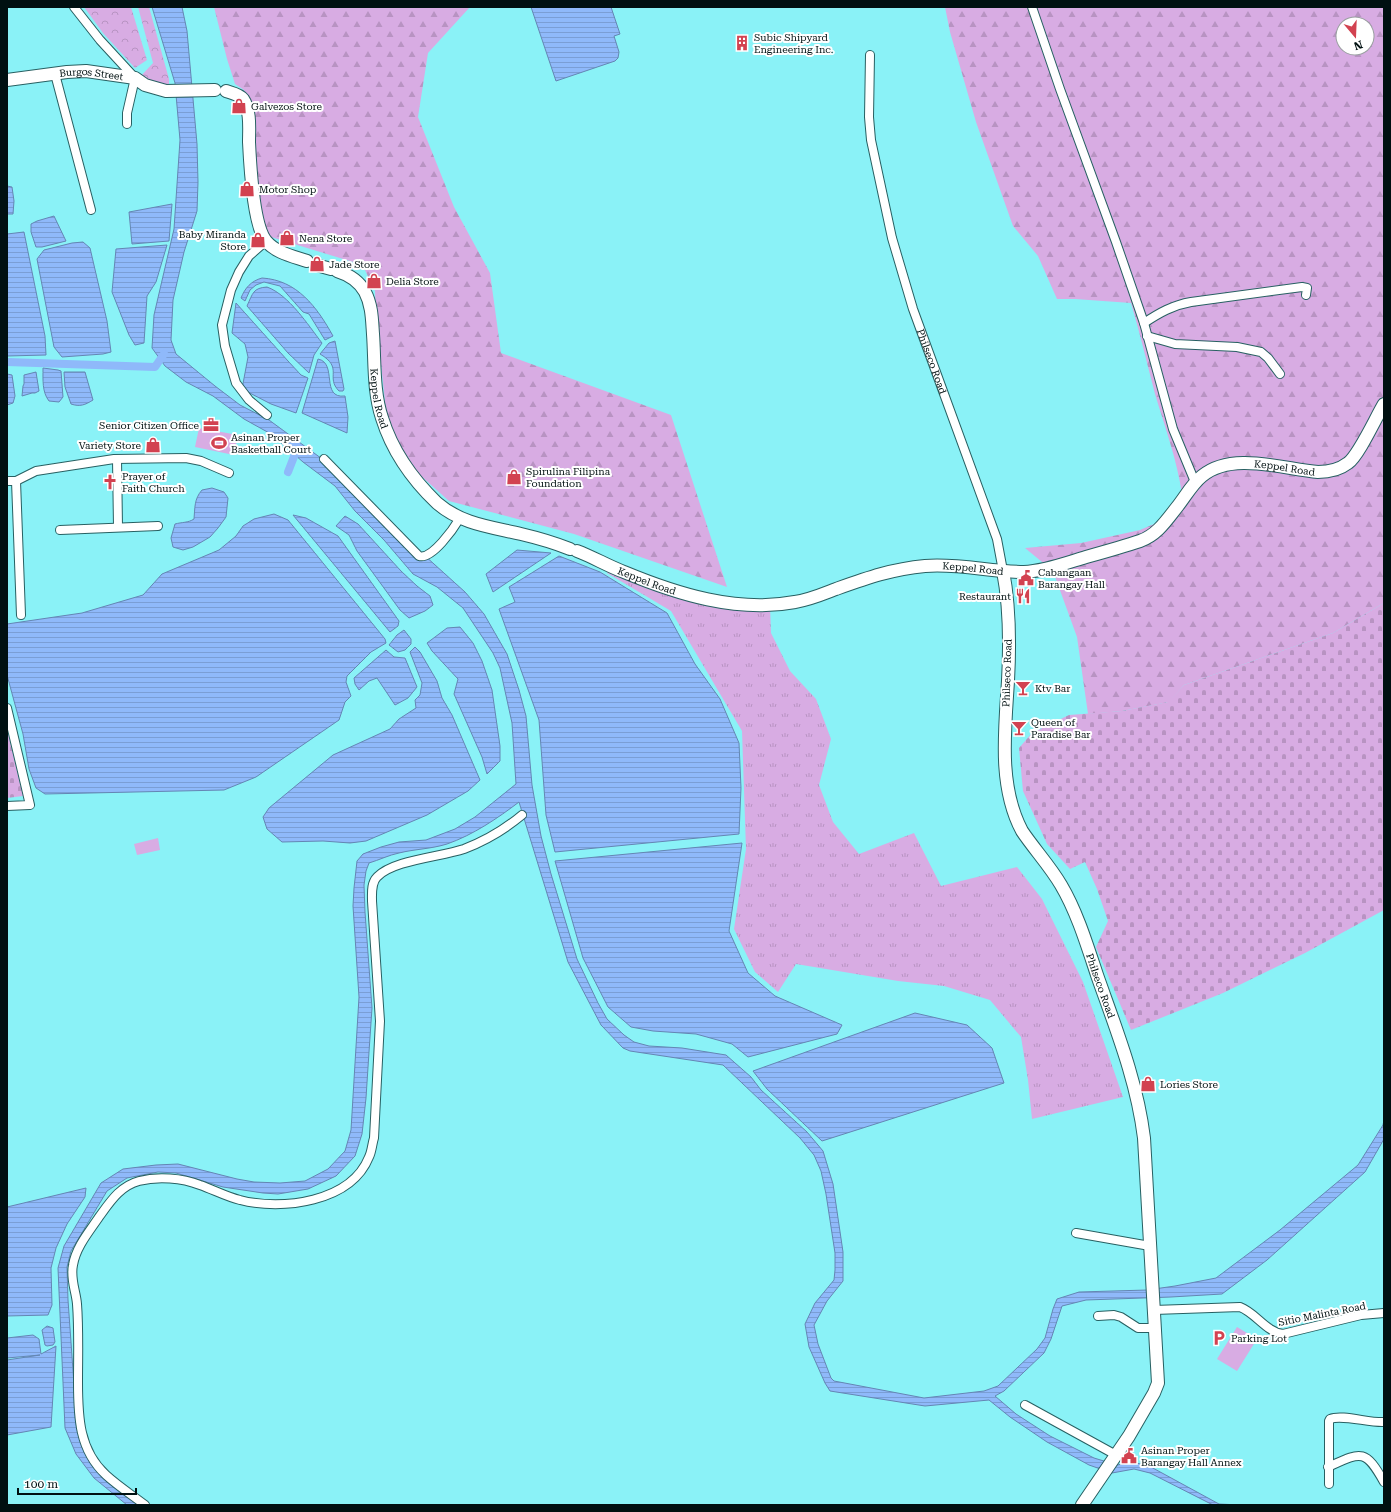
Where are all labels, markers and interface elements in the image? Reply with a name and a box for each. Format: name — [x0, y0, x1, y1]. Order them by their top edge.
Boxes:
north arrow — [1335, 16, 1375, 56]
place label: Subic Shipyard Engineering Inc. — [754, 32, 833, 55]
building icon: Subic Shipyard Engineering Inc. — [733, 34, 751, 52]
text: N — [1351, 37, 1364, 53]
street label: Burgos Street — [59, 65, 124, 82]
shop icon: Galvezos Store — [230, 97, 248, 115]
place label: Galvezos Store — [251, 101, 323, 112]
shop icon: Motor Shop — [238, 180, 256, 198]
place label: Motor Shop — [259, 184, 317, 195]
place label: Baby Miranda Store — [179, 229, 247, 252]
shop icon: Nena Store — [278, 229, 296, 247]
shop icon: Baby Miranda Store — [249, 231, 267, 249]
place label: Nena Store — [299, 233, 353, 244]
shop icon: Jade Store — [308, 255, 326, 273]
place label: Jade Store — [329, 259, 380, 270]
shop icon: Delia Store — [365, 272, 383, 290]
place label: Delia Store — [386, 276, 439, 287]
street label: Philseco Road — [915, 327, 949, 396]
street label: Keppel Road — [369, 368, 391, 431]
office icon: Senior Citizen Office — [202, 416, 220, 434]
place label: Senior Citizen Office — [99, 420, 199, 431]
place label: Asinan Proper Basketball Court — [231, 432, 311, 455]
sports icon: Asinan Proper Basketball Court — [210, 434, 228, 452]
shop icon: Variety Store — [144, 436, 162, 454]
place label: Variety Store — [79, 440, 141, 451]
street label: Keppel Road — [1254, 458, 1316, 477]
place label: Spirulina Filipina Foundation — [526, 466, 611, 489]
shop icon: Spirulina Filipina Foundation — [505, 468, 523, 486]
place label: Prayer of Faith Church — [122, 471, 185, 494]
church icon: Prayer of Faith Church — [101, 473, 119, 491]
street label: Keppel Road — [942, 560, 1005, 577]
street label: Keppel Road — [616, 565, 678, 596]
place label: Cabangaan Barangay Hall — [1038, 567, 1105, 590]
public building icon: Cabangaan Barangay Hall — [1017, 569, 1035, 587]
restaurant icon: Restaurant — [1014, 587, 1032, 605]
place label: Restaurant — [959, 591, 1011, 602]
street label: Philseco Road — [1000, 638, 1014, 707]
bar icon: Ktv Bar — [1014, 679, 1032, 697]
place label: Ktv Bar — [1035, 683, 1070, 694]
place label: Queen of Paradise Bar — [1031, 717, 1090, 740]
bar icon: Queen of Paradise Bar — [1010, 719, 1028, 737]
street label: Philseco Road — [1085, 952, 1118, 1020]
shop icon: Lories Store — [1139, 1075, 1157, 1093]
place label: Lories Store — [1160, 1079, 1218, 1090]
street label: Sitio Malinta Road — [1277, 1300, 1367, 1328]
parking icon: Parking Lot — [1210, 1329, 1228, 1347]
place label: Parking Lot — [1231, 1333, 1287, 1344]
place label: Asinan Proper Barangay Hall Annex — [1141, 1445, 1242, 1468]
public building icon: Asinan Proper Barangay Hall Annex — [1120, 1447, 1138, 1465]
scale bar — [18, 1470, 136, 1496]
text: 100 m — [24, 1477, 58, 1491]

